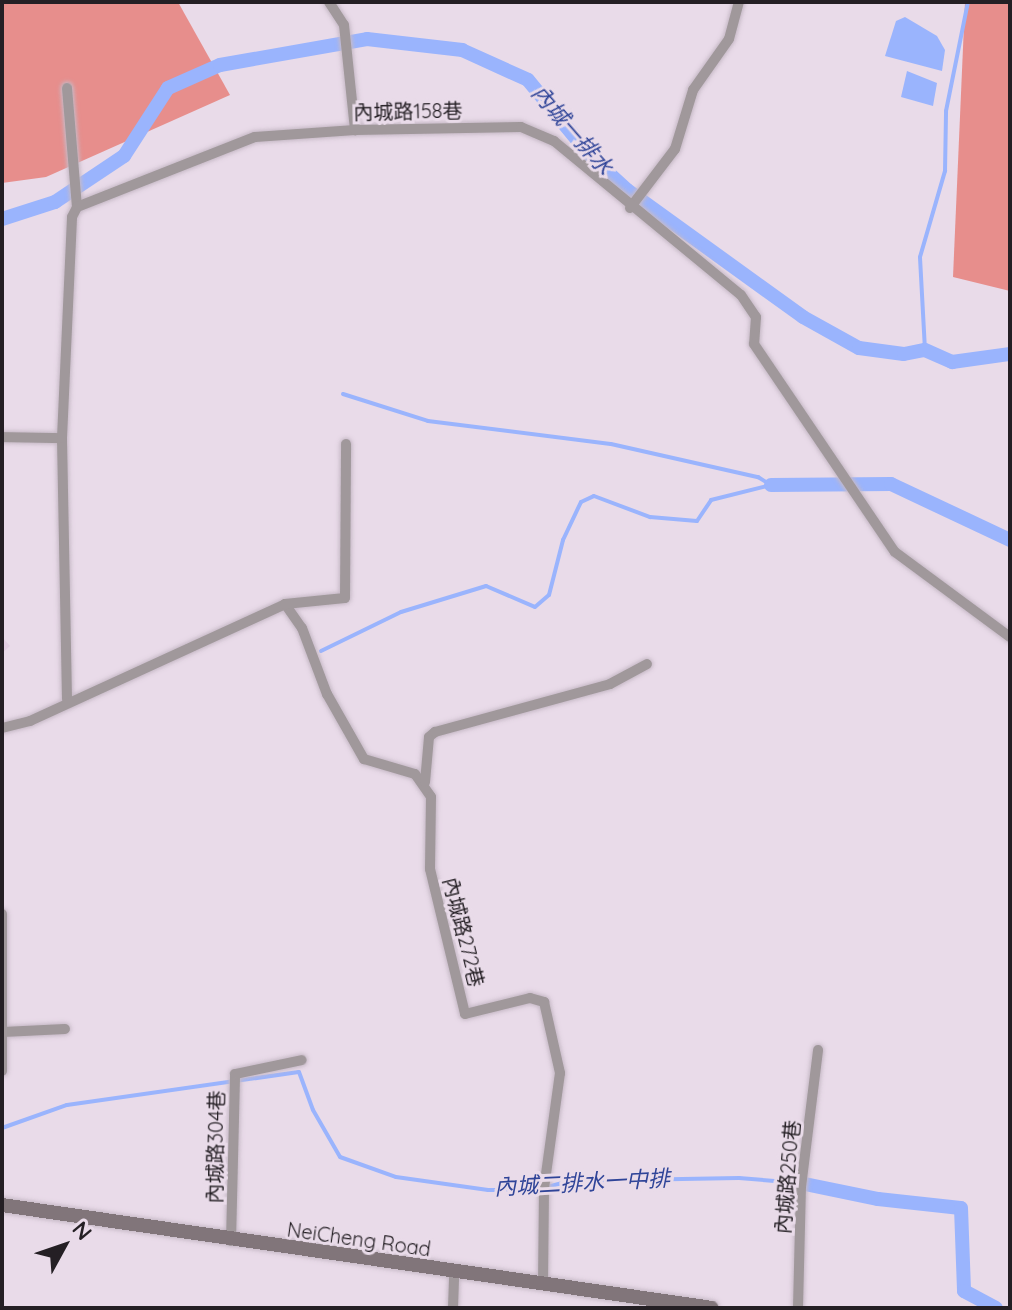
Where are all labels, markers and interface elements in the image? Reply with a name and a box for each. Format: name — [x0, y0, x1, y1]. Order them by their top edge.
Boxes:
water label: 內城一排水 — [526, 80, 618, 180]
street label: 內城路158巷 — [353, 98, 463, 124]
street label: 內城路272巷 — [439, 875, 489, 989]
street label: 內城路304巷 — [202, 1090, 228, 1204]
street label: 內城路250巷 — [770, 1119, 804, 1235]
water label: 內城二排水一中排 — [493, 1165, 671, 1201]
north arrow — [24, 1206, 104, 1286]
text: N — [66, 1215, 98, 1246]
street label: NeiCheng Road — [286, 1217, 432, 1261]

